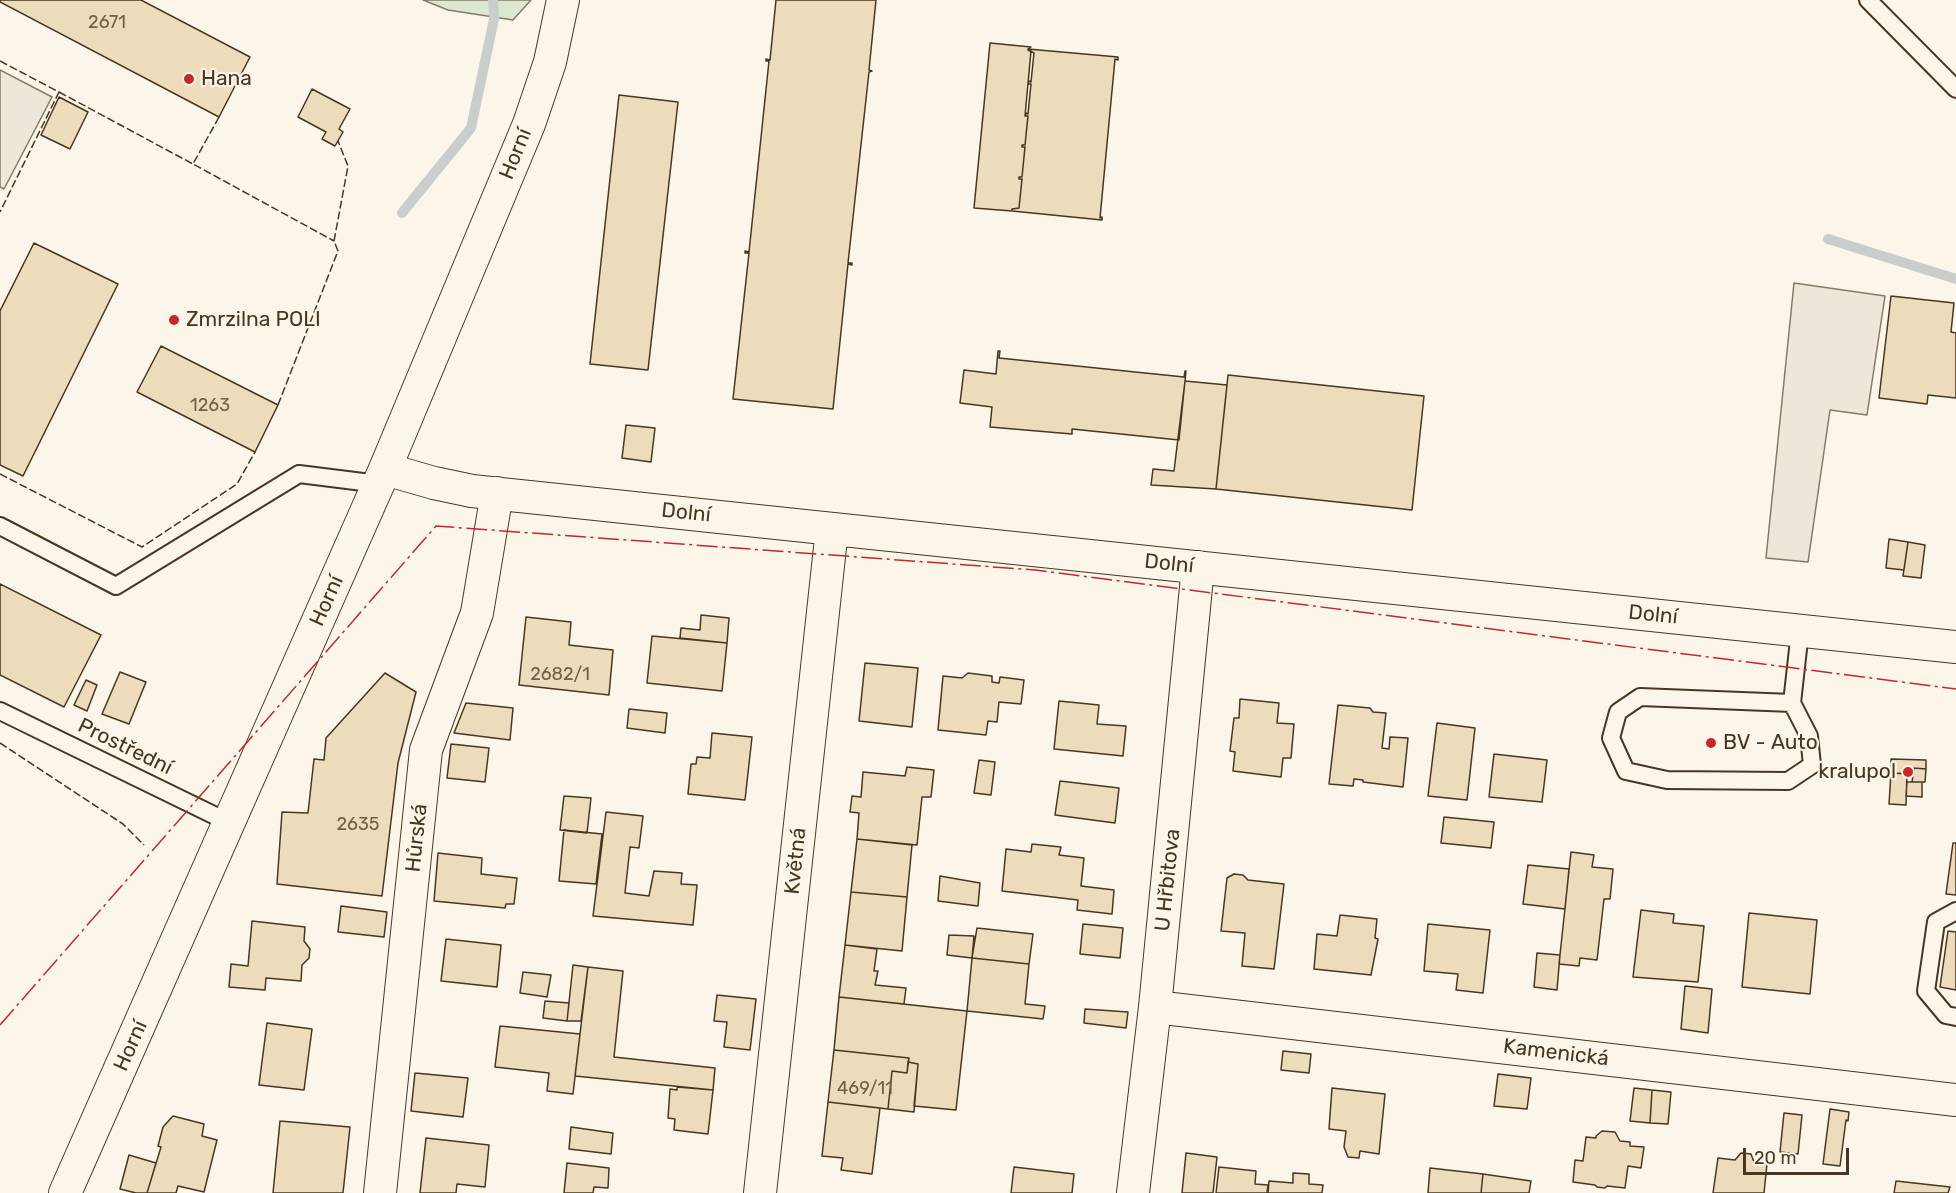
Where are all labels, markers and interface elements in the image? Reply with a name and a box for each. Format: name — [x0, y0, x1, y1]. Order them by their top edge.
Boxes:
house number: 2671 — [88, 12, 126, 34]
place label: Hana — [201, 66, 252, 92]
marker: Hana — [182, 72, 196, 86]
street label: Horní — [494, 125, 538, 183]
place label: Zmrzilna POLI — [186, 307, 321, 333]
marker: Zmrzilna POLI — [167, 313, 181, 327]
house number: 1263 — [190, 395, 230, 417]
street label: Dolní — [660, 498, 712, 528]
street label: Dolní — [1143, 549, 1195, 579]
street label: Horní — [305, 572, 349, 630]
street label: Dolní — [1627, 600, 1679, 630]
house number: 2682/1 — [530, 664, 590, 686]
street label: Prostřední — [74, 713, 176, 781]
place label: BV - Auto — [1723, 730, 1818, 756]
marker: BV - Auto — [1704, 736, 1718, 750]
place label: kralupol — [1818, 759, 1896, 785]
marker: kralupol — [1901, 765, 1915, 779]
street label: Hůrská — [401, 803, 433, 873]
house number: 2635 — [337, 814, 379, 836]
street label: Květná — [780, 826, 812, 896]
street label: U Hřbitova — [1150, 827, 1186, 933]
street label: Horní — [109, 1017, 153, 1075]
street label: Kamenická — [1502, 1034, 1610, 1072]
house number: 469/11 — [837, 1078, 893, 1100]
scale bar — [1746, 1136, 1852, 1174]
text: 20 m — [1754, 1147, 1796, 1169]

